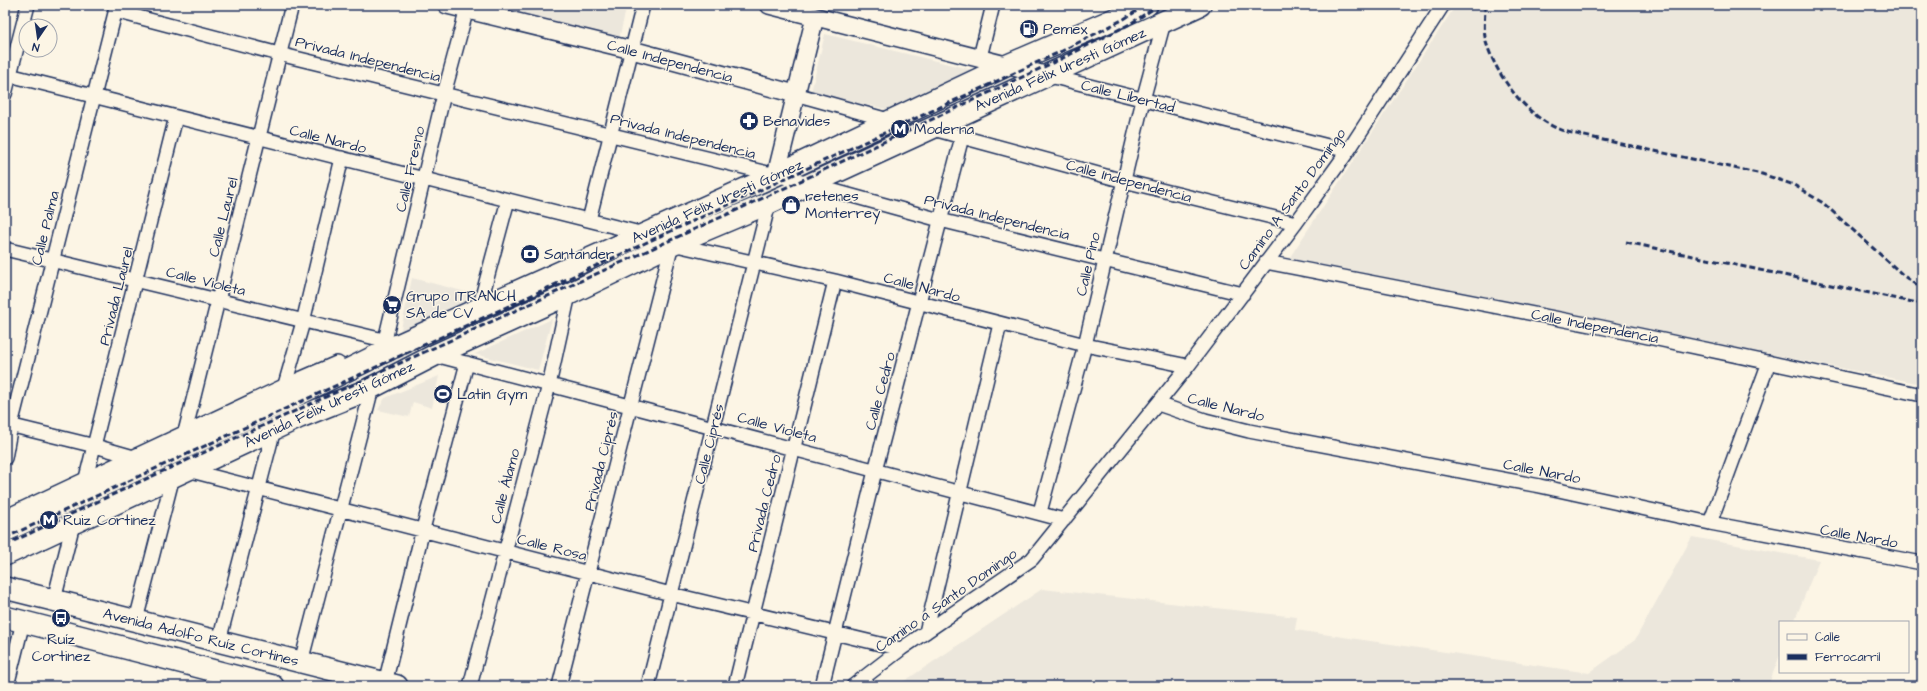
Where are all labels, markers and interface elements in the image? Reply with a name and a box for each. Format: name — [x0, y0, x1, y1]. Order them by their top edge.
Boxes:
north arrow — [18, 18, 58, 58]
fuel station icon: Pemex — [1018, 18, 1040, 40]
place label: Pemex — [1043, 19, 1088, 40]
street label: Avenida Félix Uresti Gómez — [971, 22, 1150, 117]
street label: Privada Independencia — [293, 31, 443, 88]
street label: Calle Independencia — [605, 35, 735, 88]
text: N — [31, 39, 41, 55]
street label: Calle Libertad — [1079, 75, 1177, 118]
street label: Privada Independencia — [608, 108, 758, 165]
pharmacy icon: Benavides — [738, 110, 760, 132]
place label: Benavides — [763, 111, 831, 132]
metro station icon: Moderna — [889, 118, 911, 140]
place label: Moderna — [914, 119, 974, 140]
street label: Calle Nardo — [287, 120, 369, 159]
street label: Calle Fresno — [390, 124, 431, 214]
street label: Camino A Santo Domingo — [1234, 124, 1352, 275]
street label: Avenida Félix Uresti Gómez — [628, 154, 807, 249]
street label: Calle Independencia — [1064, 155, 1194, 208]
street label: Calle Laurel — [203, 175, 244, 259]
place label: retenes Monterrey — [805, 186, 880, 225]
street label: Calle Palma — [26, 188, 65, 268]
street label: Privada Independencia — [922, 189, 1072, 246]
shop icon: retenes Monterrey — [780, 194, 802, 216]
street label: Calle Pino — [1071, 230, 1106, 298]
bank icon: Santander — [519, 243, 541, 265]
street label: Privada Laurel — [94, 244, 139, 348]
place label: Santander — [544, 244, 614, 265]
street label: Calle Violeta — [164, 261, 248, 302]
street label: Calle Nardo — [881, 267, 963, 308]
place label: Grupo ITRANCH SA de CV — [406, 286, 516, 324]
supermarket icon: Grupo ITRANCH SA de CV — [381, 294, 403, 316]
street label: Calle Independencia — [1529, 304, 1661, 349]
street label: Calle Cedro — [860, 349, 901, 433]
street label: Avenida Félix Uresti Gómez — [241, 355, 418, 453]
sports icon: Latin Gym — [432, 383, 454, 405]
place label: Latin Gym — [457, 384, 527, 406]
street label: Calle Nardo — [1185, 388, 1267, 427]
street label: Calle Ciprés — [689, 401, 730, 487]
street label: Calle Violeta — [735, 407, 819, 448]
street label: Privada Ciprés — [579, 409, 624, 513]
street label: Calle Álamo — [485, 446, 526, 526]
street label: Privada Cedro — [742, 452, 787, 554]
street label: Calle Nardo — [1501, 454, 1583, 489]
metro station icon: Ruiz Cortinez — [38, 509, 60, 531]
place label: Ruiz Cortinez — [63, 510, 156, 531]
street label: Calle Nardo — [1818, 519, 1900, 554]
street label: Calle Rosa — [515, 529, 589, 566]
street label: Camino a Santo Domingo — [871, 543, 1022, 658]
street label: Avenida Adolfo Ruíz Cortines — [101, 603, 301, 672]
bus stop icon: Ruíz Cortinez — [50, 607, 72, 629]
legend — [1779, 621, 1909, 673]
place label: Ruíz Cortinez — [32, 629, 91, 667]
text: Calle — [1815, 629, 1840, 646]
text: Ferrocarril — [1815, 649, 1881, 666]

